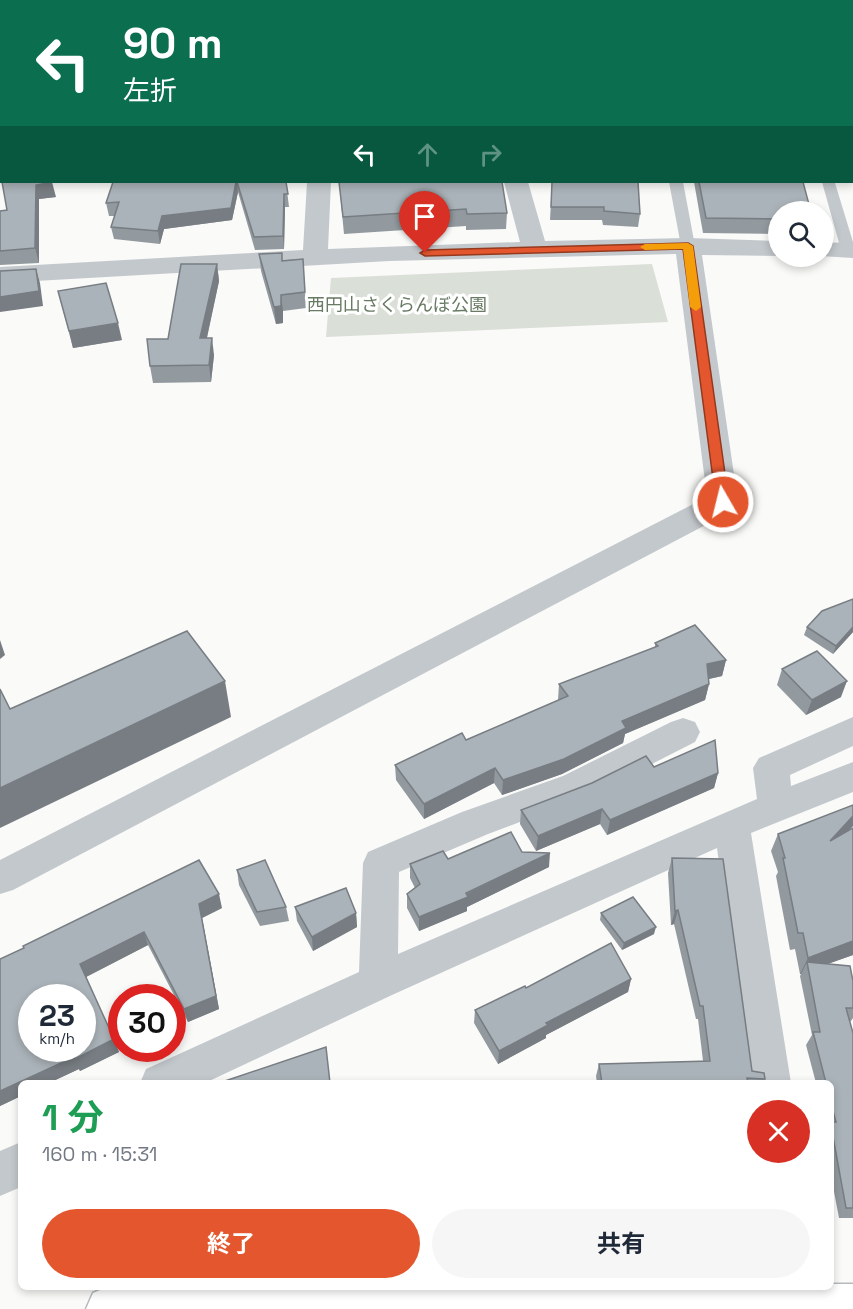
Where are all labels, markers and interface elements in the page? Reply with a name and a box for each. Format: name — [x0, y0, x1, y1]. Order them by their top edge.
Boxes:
text: 90 m — [123, 17, 223, 70]
icon: left — [24, 24, 102, 102]
text: 左折 — [123, 73, 177, 108]
icon: left — [348, 138, 381, 171]
icon: ahead — [411, 138, 444, 171]
icon: right — [474, 138, 507, 171]
pin — [399, 191, 450, 253]
icon: arrive — [408, 200, 441, 233]
map controls — [768, 201, 834, 267]
button: search — [768, 201, 834, 267]
park label: 西円山さくらんぼ公園 — [307, 293, 487, 316]
position arrow — [691, 470, 755, 534]
speed limit sign: 30 — [108, 984, 186, 1062]
text: 23 — [39, 996, 75, 1035]
text: km/h — [39, 1029, 75, 1048]
text: 1 分 — [42, 1095, 103, 1141]
button: close — [747, 1100, 810, 1163]
text: 160 m · 15:31 — [42, 1141, 157, 1167]
button: 終了 — [42, 1209, 420, 1278]
button: 共有 — [432, 1209, 810, 1278]

